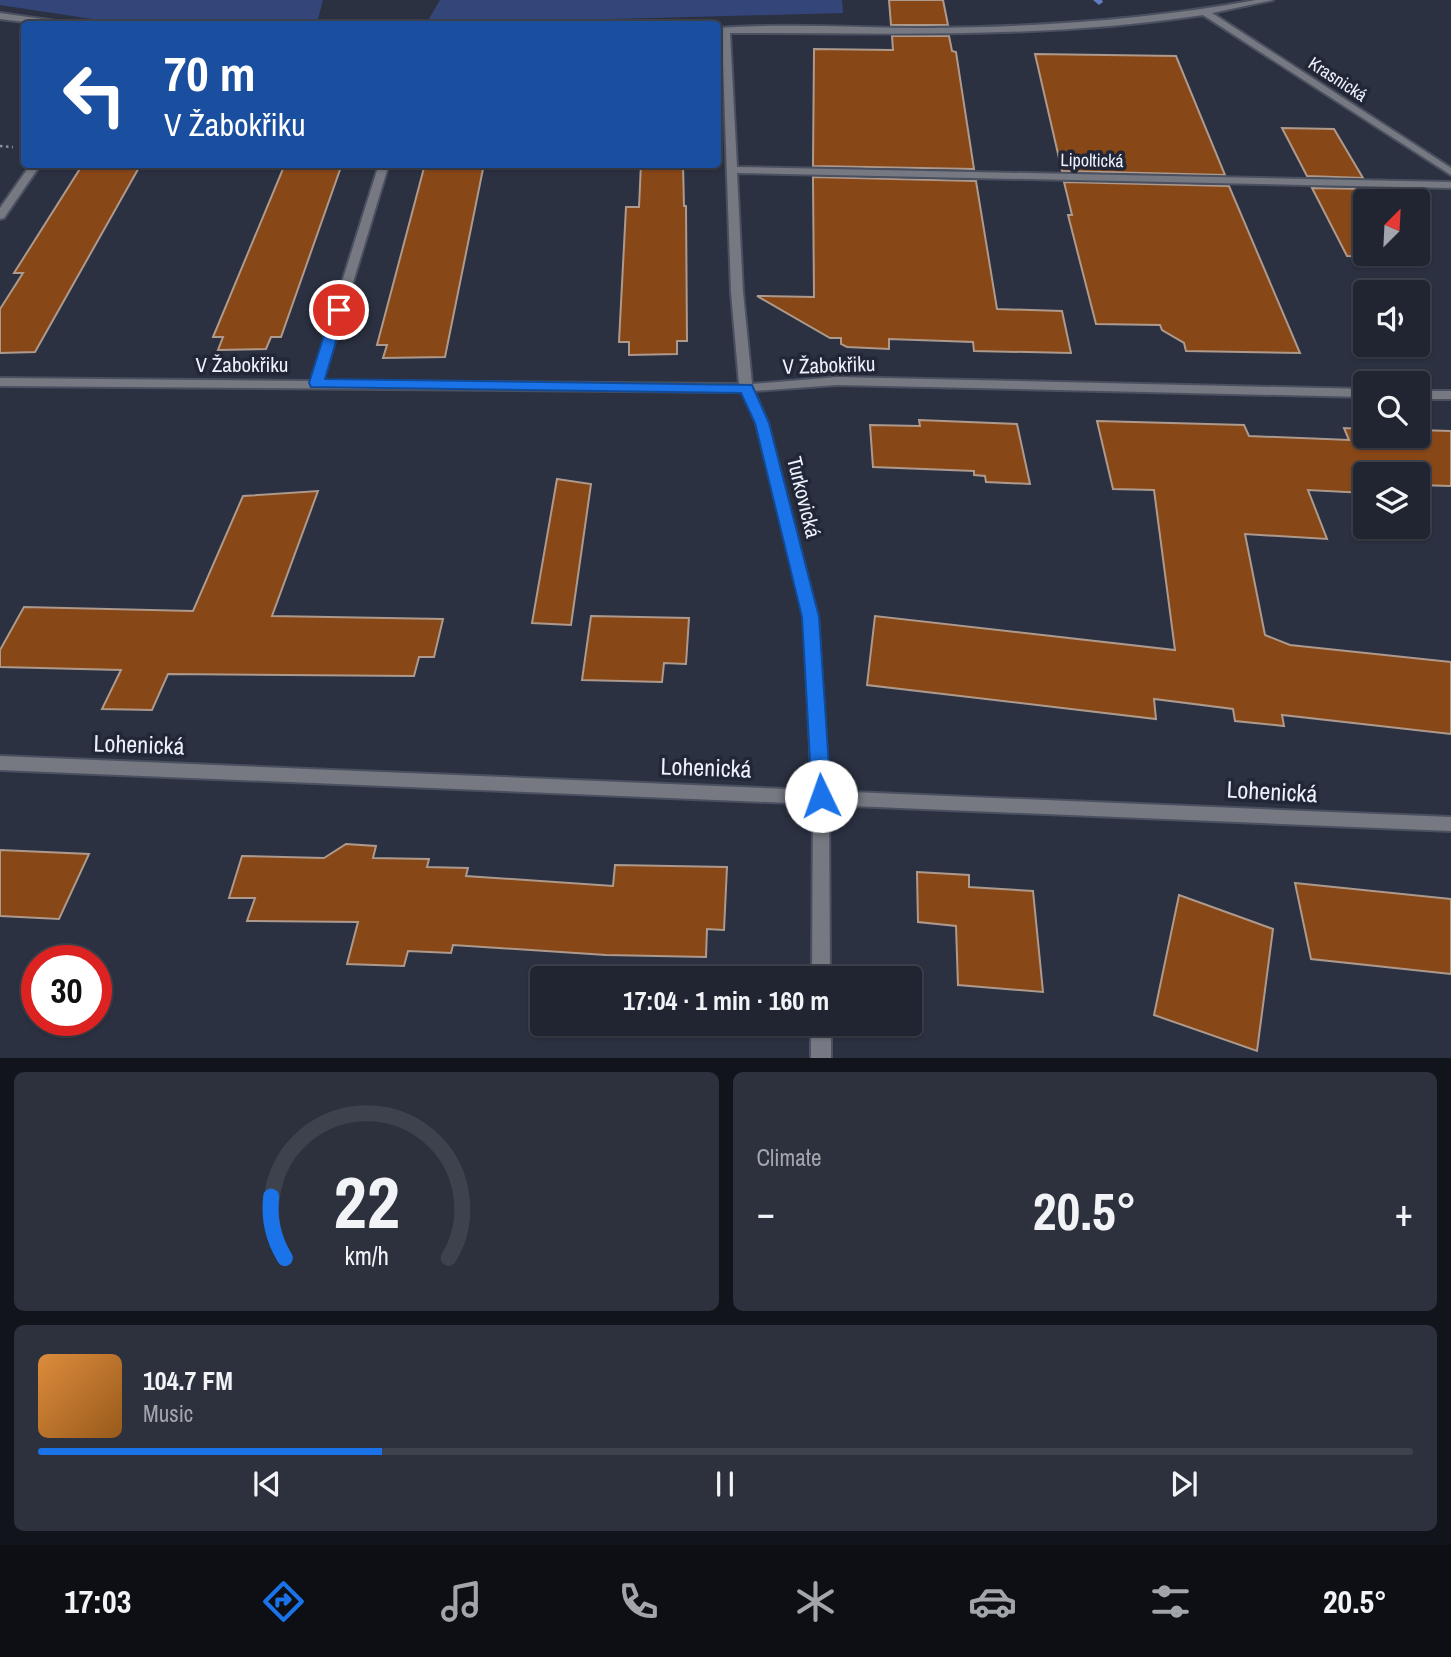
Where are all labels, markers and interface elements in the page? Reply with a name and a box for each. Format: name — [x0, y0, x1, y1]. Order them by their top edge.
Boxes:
text: 70 m — [164, 40, 256, 106]
icon: left — [49, 49, 140, 140]
street label: Krasnická — [1304, 51, 1372, 107]
text: V Žabokřiku — [164, 103, 305, 146]
street label: Lipoltická — [1060, 147, 1124, 173]
north arrow — [1353, 189, 1430, 266]
map controls — [1353, 189, 1430, 539]
pin — [309, 280, 369, 340]
button: sound — [1353, 280, 1430, 357]
icon: arrive — [320, 291, 358, 329]
street label: V Žabokřiku — [782, 349, 876, 381]
street label: V Žabokřiku — [196, 350, 288, 379]
button: search — [1353, 371, 1430, 448]
street label: Turkovická — [780, 453, 828, 541]
button: layers — [1353, 462, 1430, 539]
street label: Lohenická — [93, 726, 185, 762]
street label: Lohenická — [660, 749, 752, 785]
position arrow — [784, 759, 858, 833]
street label: Lohenická — [1226, 773, 1318, 809]
speed limit sign: 30 — [21, 945, 112, 1036]
text: 17:04 · 1 min · 160 m — [623, 983, 829, 1018]
text: Climate — [757, 1142, 821, 1173]
text: 22 — [333, 1153, 399, 1251]
text: 20.5° — [1033, 1176, 1137, 1246]
text: − — [757, 1187, 775, 1238]
text: + — [1395, 1187, 1413, 1238]
text: km/h — [344, 1238, 388, 1272]
text: 104.7 FM — [143, 1363, 233, 1398]
text: Music — [143, 1398, 193, 1429]
icon: previous — [248, 1465, 286, 1503]
icon: pause — [706, 1465, 744, 1503]
icon: next — [1165, 1465, 1203, 1503]
icon: directions — [259, 1577, 308, 1626]
icon: music — [437, 1577, 486, 1626]
icon: phone — [614, 1577, 663, 1626]
icon: climate — [791, 1577, 840, 1626]
icon: car — [968, 1577, 1017, 1626]
icon: filters — [1146, 1577, 1195, 1626]
text: 17:03 — [64, 1580, 131, 1623]
text: 20.5° — [1323, 1580, 1387, 1623]

